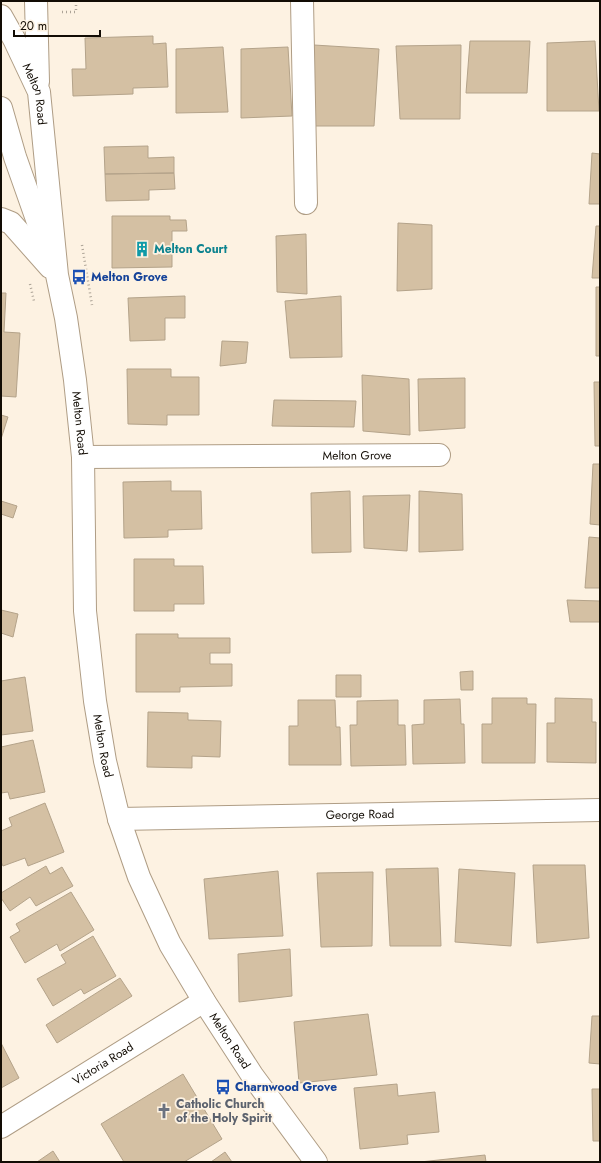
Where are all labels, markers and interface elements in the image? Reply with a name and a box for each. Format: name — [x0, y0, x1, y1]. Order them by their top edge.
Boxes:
scale bar — [14, 12, 100, 38]
text: 20 m — [20, 17, 47, 35]
street label: Melton Road — [18, 60, 51, 126]
building icon: Melton Court — [133, 240, 151, 258]
place label: Melton Court — [154, 240, 228, 258]
bus stop icon: Melton Grove — [70, 268, 88, 286]
place label: Melton Grove — [91, 268, 168, 286]
street label: Melton Road — [67, 391, 92, 456]
street label: Melton Grove — [322, 446, 392, 465]
street label: Melton Road — [88, 713, 118, 779]
street label: George Road — [326, 805, 394, 824]
street label: Melton Road — [205, 1009, 255, 1073]
street label: Victoria Road — [69, 1038, 137, 1090]
bus stop icon: Charnwood Grove — [214, 1078, 232, 1096]
place label: Charnwood Grove — [235, 1078, 337, 1096]
place label: Catholic Church of the Holy Spirit — [176, 1095, 272, 1127]
church icon: Catholic Church of the Holy Spirit — [155, 1102, 173, 1120]

